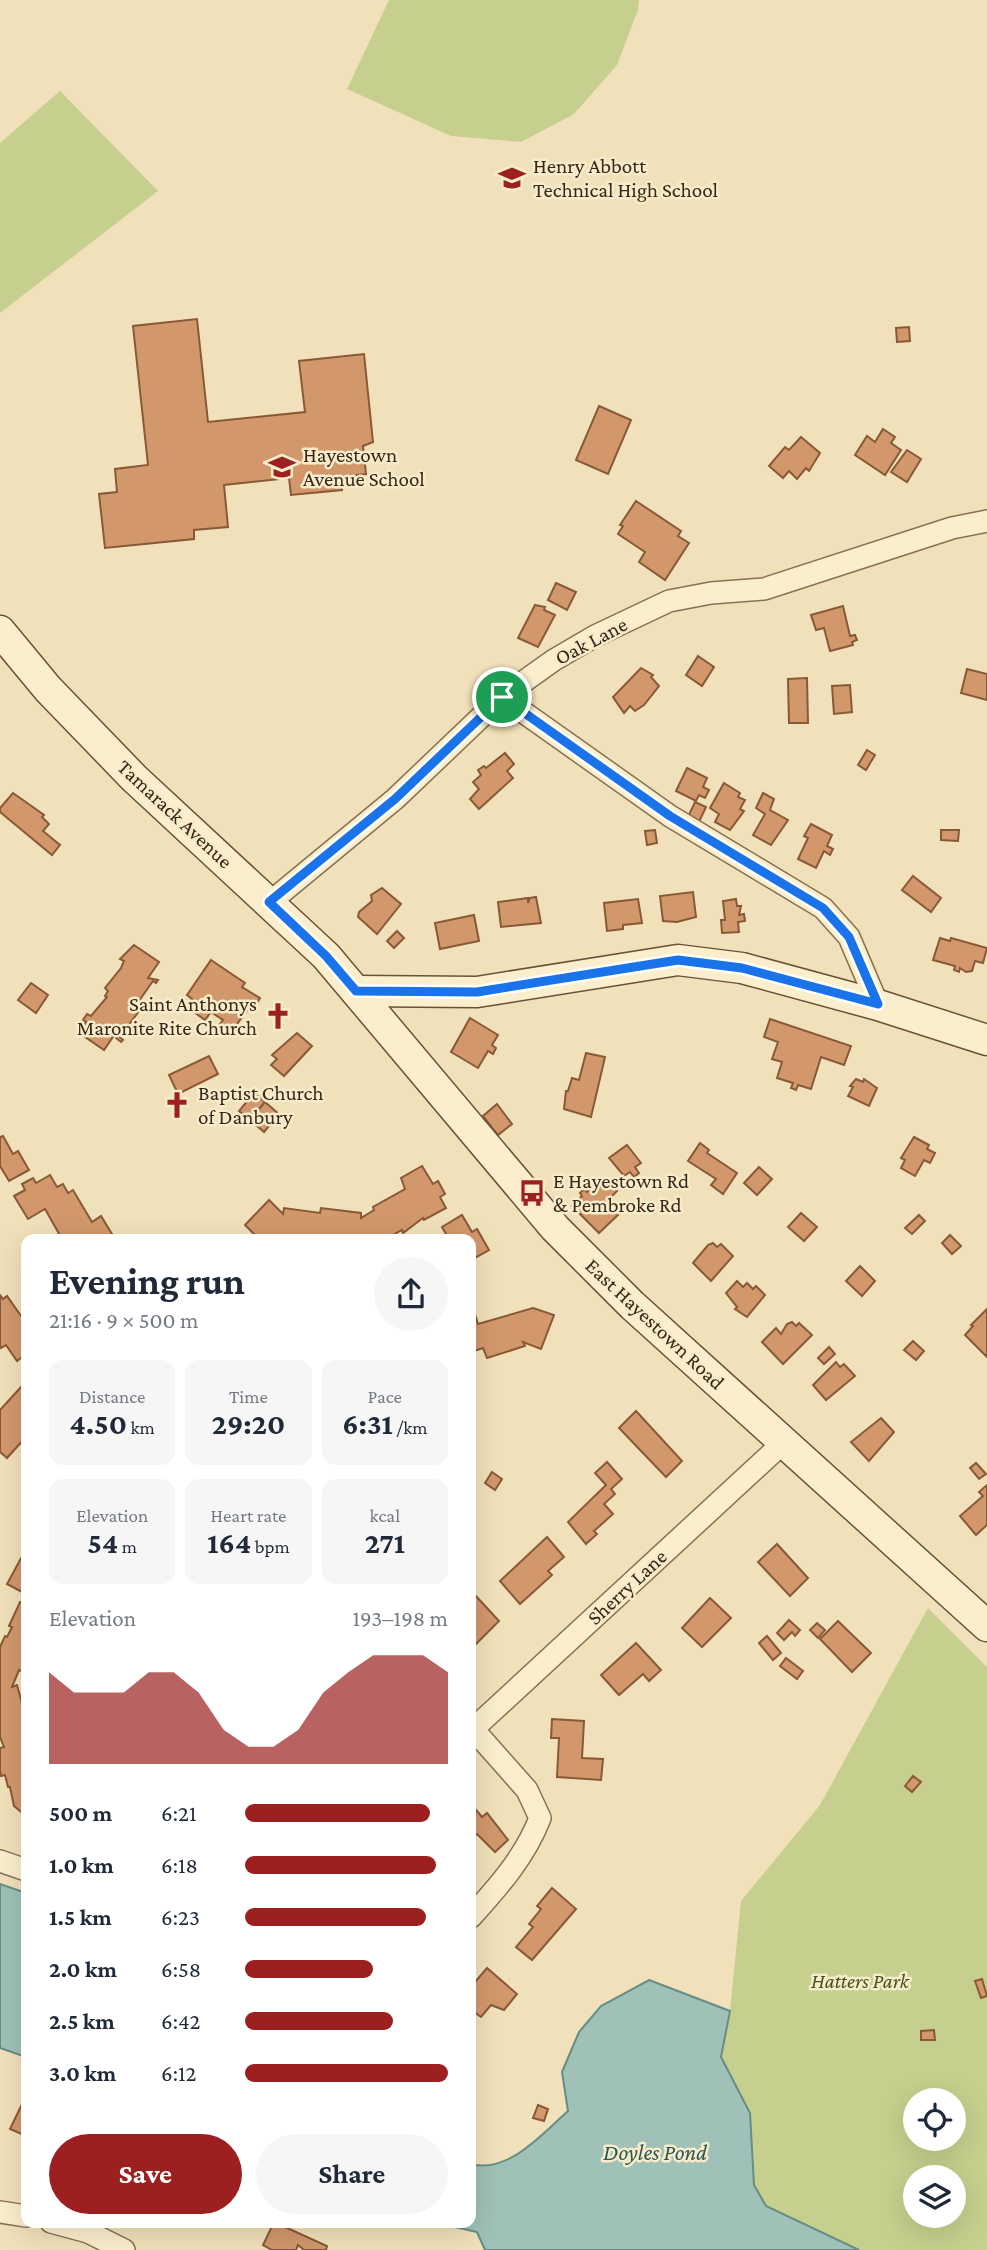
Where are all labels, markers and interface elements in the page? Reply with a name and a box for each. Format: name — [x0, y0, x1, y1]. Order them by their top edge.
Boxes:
place label: Henry Abbott Technical High School — [533, 154, 718, 202]
school or university icon: Henry Abbott Technical High School — [497, 163, 527, 193]
place label: Hayestown Avenue School — [303, 443, 425, 491]
school or university icon: Hayestown Avenue School — [267, 452, 297, 482]
street label: Oak Lane — [551, 612, 631, 670]
pin — [472, 667, 532, 727]
icon: arrive — [483, 678, 521, 716]
street label: Tamarack Avenue — [113, 755, 237, 873]
place label: Saint Anthonys Maronite Rite Church — [77, 992, 257, 1040]
church icon: Saint Anthonys Maronite Rite Church — [263, 1001, 293, 1031]
place label: Baptist Church of Danbury — [198, 1081, 324, 1129]
church icon: Baptist Church of Danbury — [162, 1090, 192, 1120]
place label: E Hayestown Rd & Pembroke Rd — [553, 1169, 689, 1217]
bus stop icon: E Hayestown Rd & Pembroke Rd — [517, 1178, 547, 1208]
street label: East Hayestown Road — [581, 1253, 729, 1395]
button: share — [374, 1257, 448, 1331]
text: Evening run — [49, 1260, 245, 1302]
text: 21:16 · 9 × 500 m — [49, 1307, 198, 1333]
text: Distance — [79, 1386, 145, 1407]
text: Time — [229, 1386, 268, 1407]
text: Pace — [368, 1386, 402, 1407]
text: 4.50 — [69, 1407, 127, 1440]
text: 29:20 — [212, 1407, 285, 1440]
text: 6:31 — [342, 1407, 393, 1440]
text: km — [127, 1417, 155, 1438]
text: /km — [393, 1417, 427, 1438]
text: Elevation — [76, 1505, 148, 1526]
text: Heart rate — [211, 1505, 286, 1526]
text: kcal — [370, 1505, 400, 1526]
text: 54 — [87, 1526, 118, 1559]
text: 164 — [207, 1526, 251, 1559]
text: 271 — [365, 1526, 405, 1559]
text: m — [118, 1536, 137, 1557]
text: bpm — [251, 1536, 290, 1557]
street label: Sherry Lane — [582, 1544, 672, 1630]
text: Elevation — [49, 1605, 136, 1631]
text: 193–198 m — [352, 1605, 448, 1631]
text: 500 m — [49, 1800, 112, 1826]
text: 6:21 — [161, 1800, 197, 1826]
text: 1.0 km — [49, 1852, 114, 1878]
text: 6:18 — [161, 1852, 198, 1878]
text: 1.5 km — [49, 1904, 112, 1930]
text: 6:23 — [161, 1904, 200, 1930]
text: 2.0 km — [49, 1956, 117, 1982]
text: 6:58 — [161, 1956, 201, 1982]
park label: Hatters Park — [811, 1969, 910, 1993]
text: 2.5 km — [49, 2008, 115, 2034]
text: 6:42 — [161, 2008, 200, 2034]
text: 3.0 km — [49, 2060, 116, 2086]
text: 6:12 — [161, 2060, 197, 2086]
map controls — [903, 2088, 966, 2228]
button: locate — [903, 2088, 966, 2151]
button: Save — [49, 2134, 242, 2214]
button: Share — [256, 2134, 448, 2214]
water label: Doyles Pond — [603, 2139, 708, 2165]
button: layers — [903, 2165, 966, 2228]

